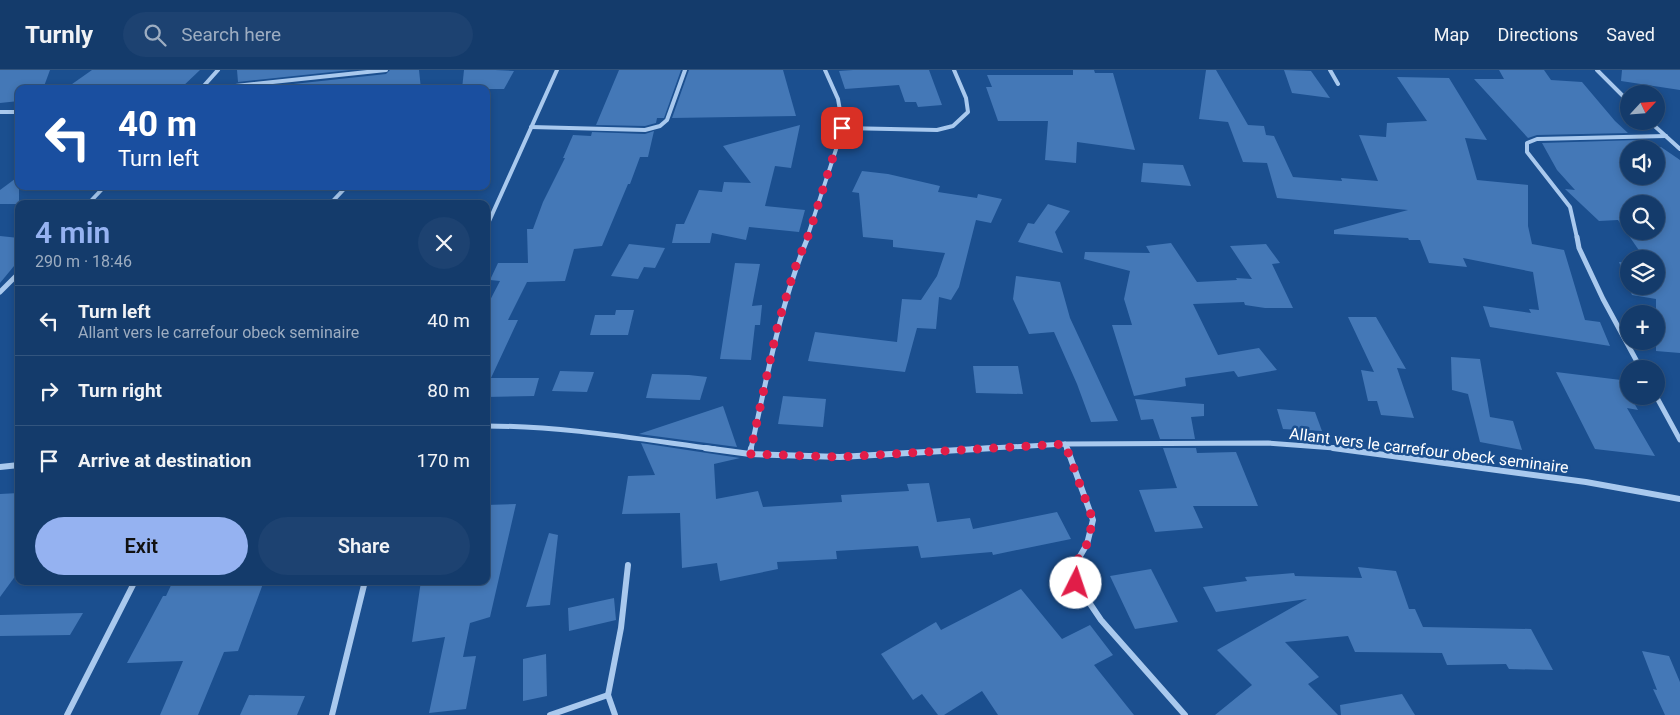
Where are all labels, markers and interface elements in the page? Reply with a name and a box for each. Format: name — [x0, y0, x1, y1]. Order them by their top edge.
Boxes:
search box — [123, 12, 473, 57]
text: Turnly — [25, 21, 93, 49]
icon: search — [141, 21, 169, 49]
text: Search here — [181, 23, 281, 46]
text: Map — [1434, 24, 1469, 45]
text: Directions — [1497, 24, 1578, 45]
text: Saved — [1606, 24, 1655, 45]
north arrow — [1620, 85, 1665, 130]
map controls — [1620, 85, 1665, 405]
text: 40 m — [118, 104, 197, 145]
icon: left — [35, 105, 100, 170]
pin — [821, 107, 863, 149]
icon: arrive — [828, 114, 856, 142]
button: sound — [1620, 140, 1665, 185]
text: Turn left — [118, 146, 199, 171]
button: search — [1620, 195, 1665, 240]
text: 4 min — [35, 215, 110, 250]
button: close — [418, 217, 470, 269]
button: layers — [1620, 250, 1665, 295]
text: 290 m · 18:46 — [35, 252, 132, 271]
text: Turn left — [78, 300, 151, 323]
button: + — [1620, 305, 1665, 350]
icon: left — [35, 307, 63, 335]
text: 40 m — [427, 309, 470, 332]
text: Allant vers le carrefour obeck seminaire — [78, 323, 359, 342]
button: − — [1620, 360, 1665, 405]
icon: right — [35, 377, 63, 405]
text: Turn right — [78, 379, 162, 402]
text: 80 m — [427, 379, 470, 402]
street label: Allant vers le carrefour obeck seminaire — [1288, 424, 1570, 477]
icon: arrive — [35, 447, 63, 475]
text: Arrive at destination — [78, 449, 251, 472]
text: 170 m — [417, 449, 470, 472]
button: Exit — [35, 517, 248, 575]
button: Share — [258, 517, 470, 575]
position arrow — [1049, 556, 1101, 608]

